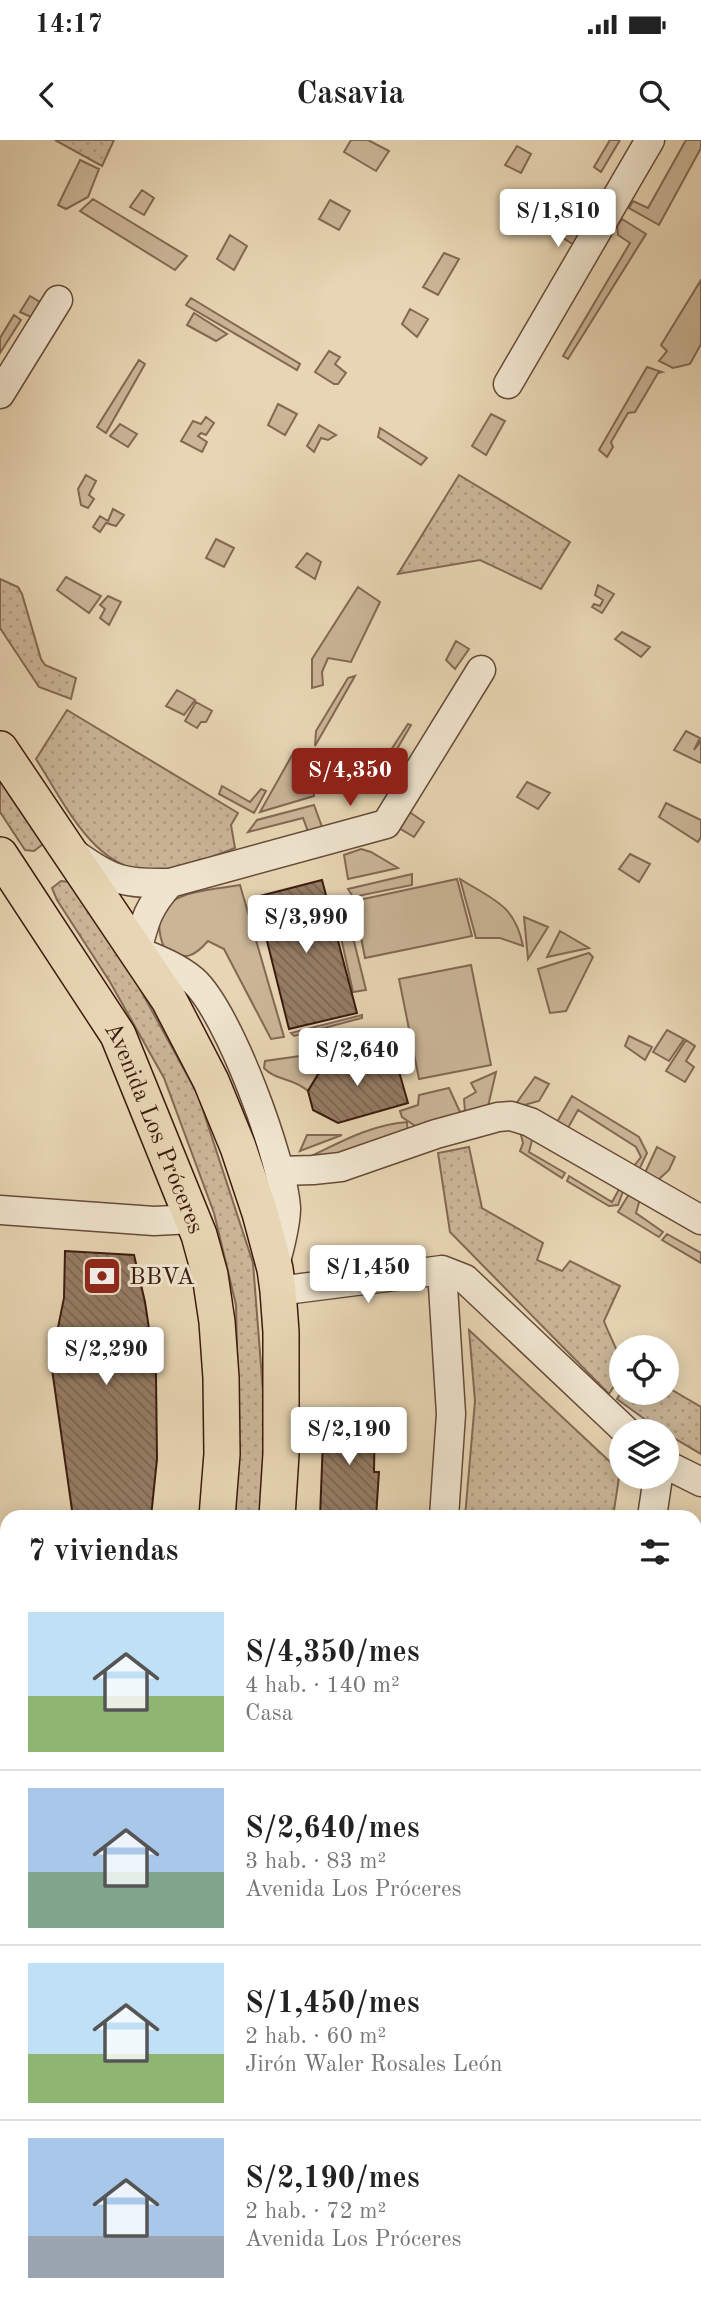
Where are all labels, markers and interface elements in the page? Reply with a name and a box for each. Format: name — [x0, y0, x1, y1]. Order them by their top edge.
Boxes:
text: 14:17 — [35, 12, 103, 38]
icon: back — [28, 76, 66, 114]
icon: search — [635, 76, 673, 114]
text: Casavia — [296, 79, 405, 111]
pin: S/1,810 — [493, 190, 623, 249]
text: S/1,810 — [516, 200, 600, 223]
pin: S/4,350 — [285, 748, 415, 808]
text: S/4,350 — [308, 759, 392, 782]
pin: S/3,990 — [241, 896, 371, 955]
text: S/3,990 — [264, 906, 348, 929]
street label: Avenida Los Próceres — [99, 1018, 207, 1238]
pin: S/2,640 — [292, 1028, 422, 1088]
text: S/2,640 — [315, 1039, 399, 1062]
pin: S/1,450 — [303, 1246, 433, 1305]
bank icon: BBVA — [81, 1255, 123, 1297]
text: S/1,450 — [326, 1256, 410, 1279]
place label: BBVA — [129, 1266, 195, 1290]
pin: S/2,290 — [41, 1328, 171, 1387]
map controls — [609, 1335, 679, 1489]
button: locate — [609, 1335, 679, 1405]
text: S/2,290 — [64, 1338, 148, 1361]
pin: S/2,190 — [284, 1408, 414, 1467]
text: S/2,190 — [307, 1418, 391, 1441]
button: layers — [609, 1419, 679, 1489]
icon: filters — [636, 1533, 674, 1571]
text: 7 viviendas — [28, 1537, 178, 1567]
text: S/4,350/mes — [245, 1638, 420, 1668]
icon: home — [84, 1640, 168, 1724]
text: 4 hab. · 140 m² — [245, 1674, 400, 1697]
text: Casa — [245, 1702, 293, 1725]
text: S/2,640/mes — [245, 1814, 420, 1844]
icon: home — [84, 1816, 168, 1900]
text: 3 hab. · 83 m² — [245, 1850, 386, 1873]
text: Avenida Los Próceres — [245, 1878, 462, 1901]
text: S/1,450/mes — [245, 1989, 420, 2019]
icon: home — [84, 1991, 168, 2075]
text: 2 hab. · 60 m² — [245, 2025, 386, 2048]
text: Jirón Waler Rosales León — [245, 2053, 502, 2076]
text: S/2,190/mes — [245, 2164, 420, 2194]
icon: home — [84, 2166, 168, 2250]
text: 2 hab. · 72 m² — [245, 2200, 386, 2223]
text: Avenida Los Próceres — [245, 2228, 462, 2251]

